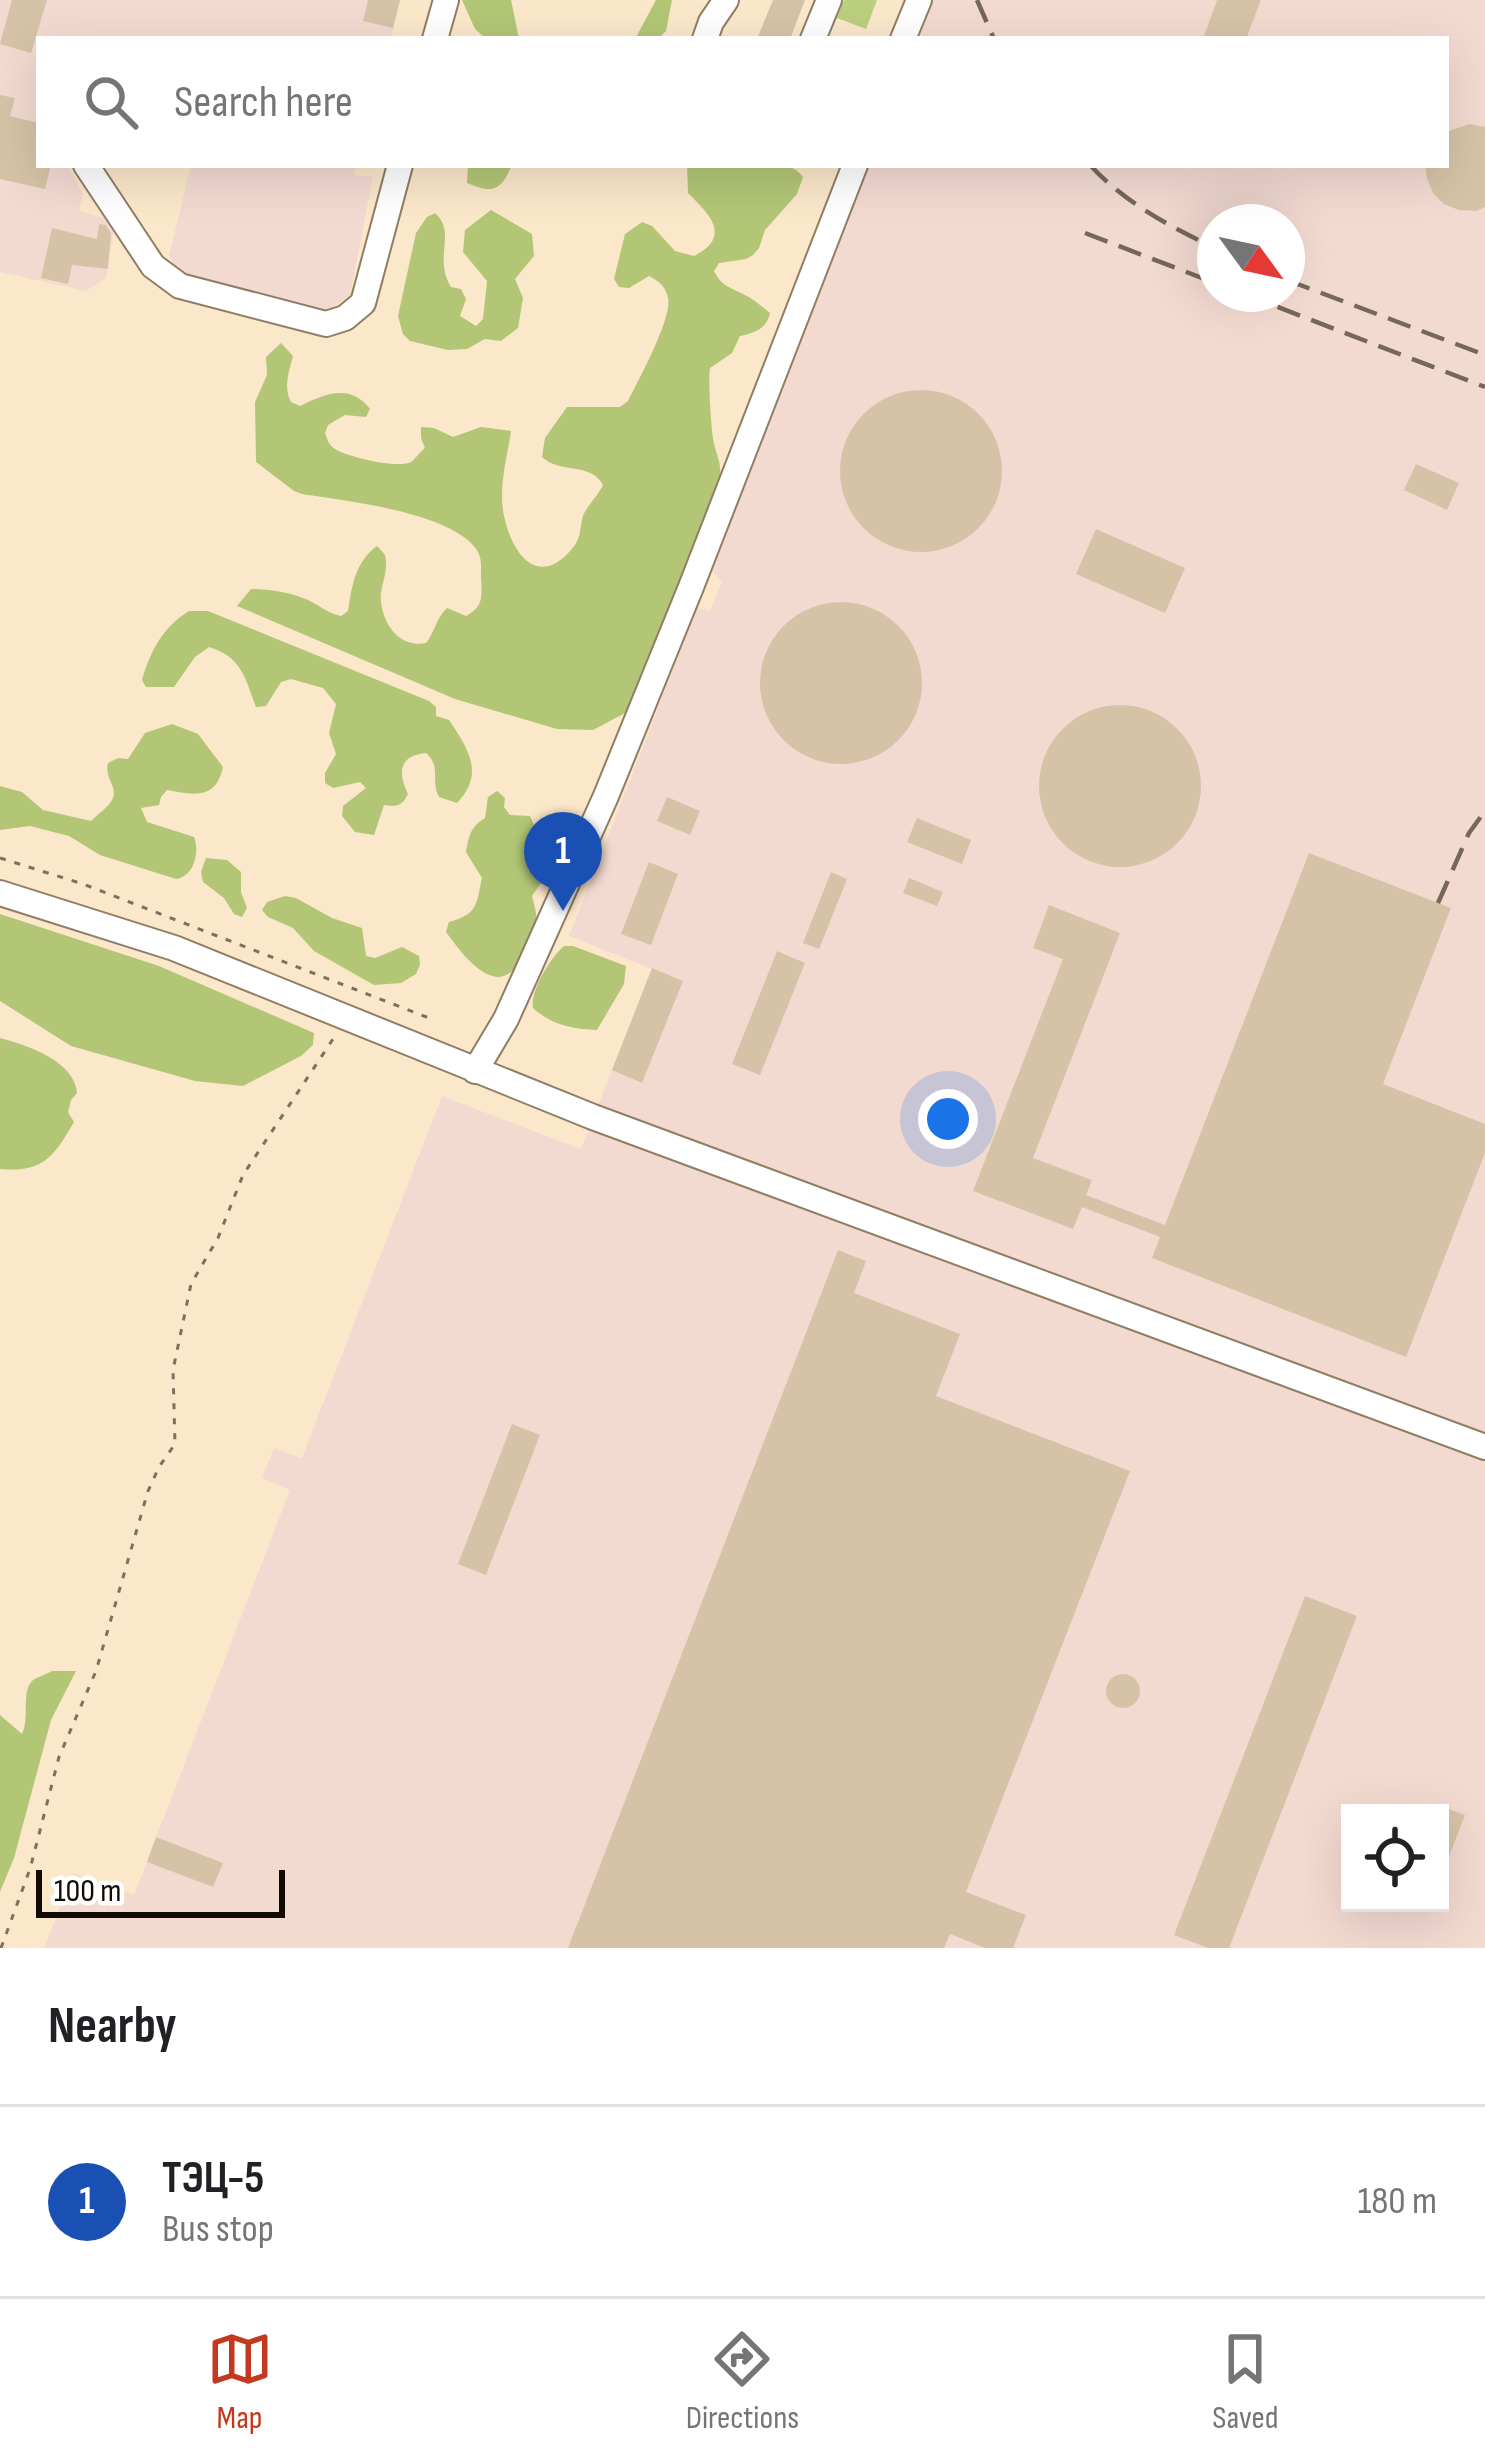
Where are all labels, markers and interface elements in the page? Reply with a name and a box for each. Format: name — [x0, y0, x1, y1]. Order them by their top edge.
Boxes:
search box — [36, 36, 1449, 168]
icon: search — [78, 69, 144, 135]
text: Search here — [174, 75, 353, 130]
north arrow — [1197, 204, 1305, 312]
pin: 1 — [524, 812, 602, 911]
your location — [918, 1089, 978, 1149]
map controls — [1341, 1804, 1449, 1912]
button: locate — [1341, 1804, 1449, 1912]
scale bar — [36, 1864, 285, 1917]
text: 100 m — [54, 1871, 121, 1911]
text: Nearby — [48, 1996, 177, 2057]
text: ТЭЦ-5 — [162, 2151, 264, 2206]
text: 1 — [79, 2178, 95, 2225]
text: 180 m — [1358, 2178, 1437, 2225]
text: Bus stop — [162, 2206, 274, 2253]
tab: Map — [207, 2326, 273, 2438]
tab: Directions — [686, 2326, 799, 2438]
tab: Saved — [1212, 2326, 1278, 2438]

